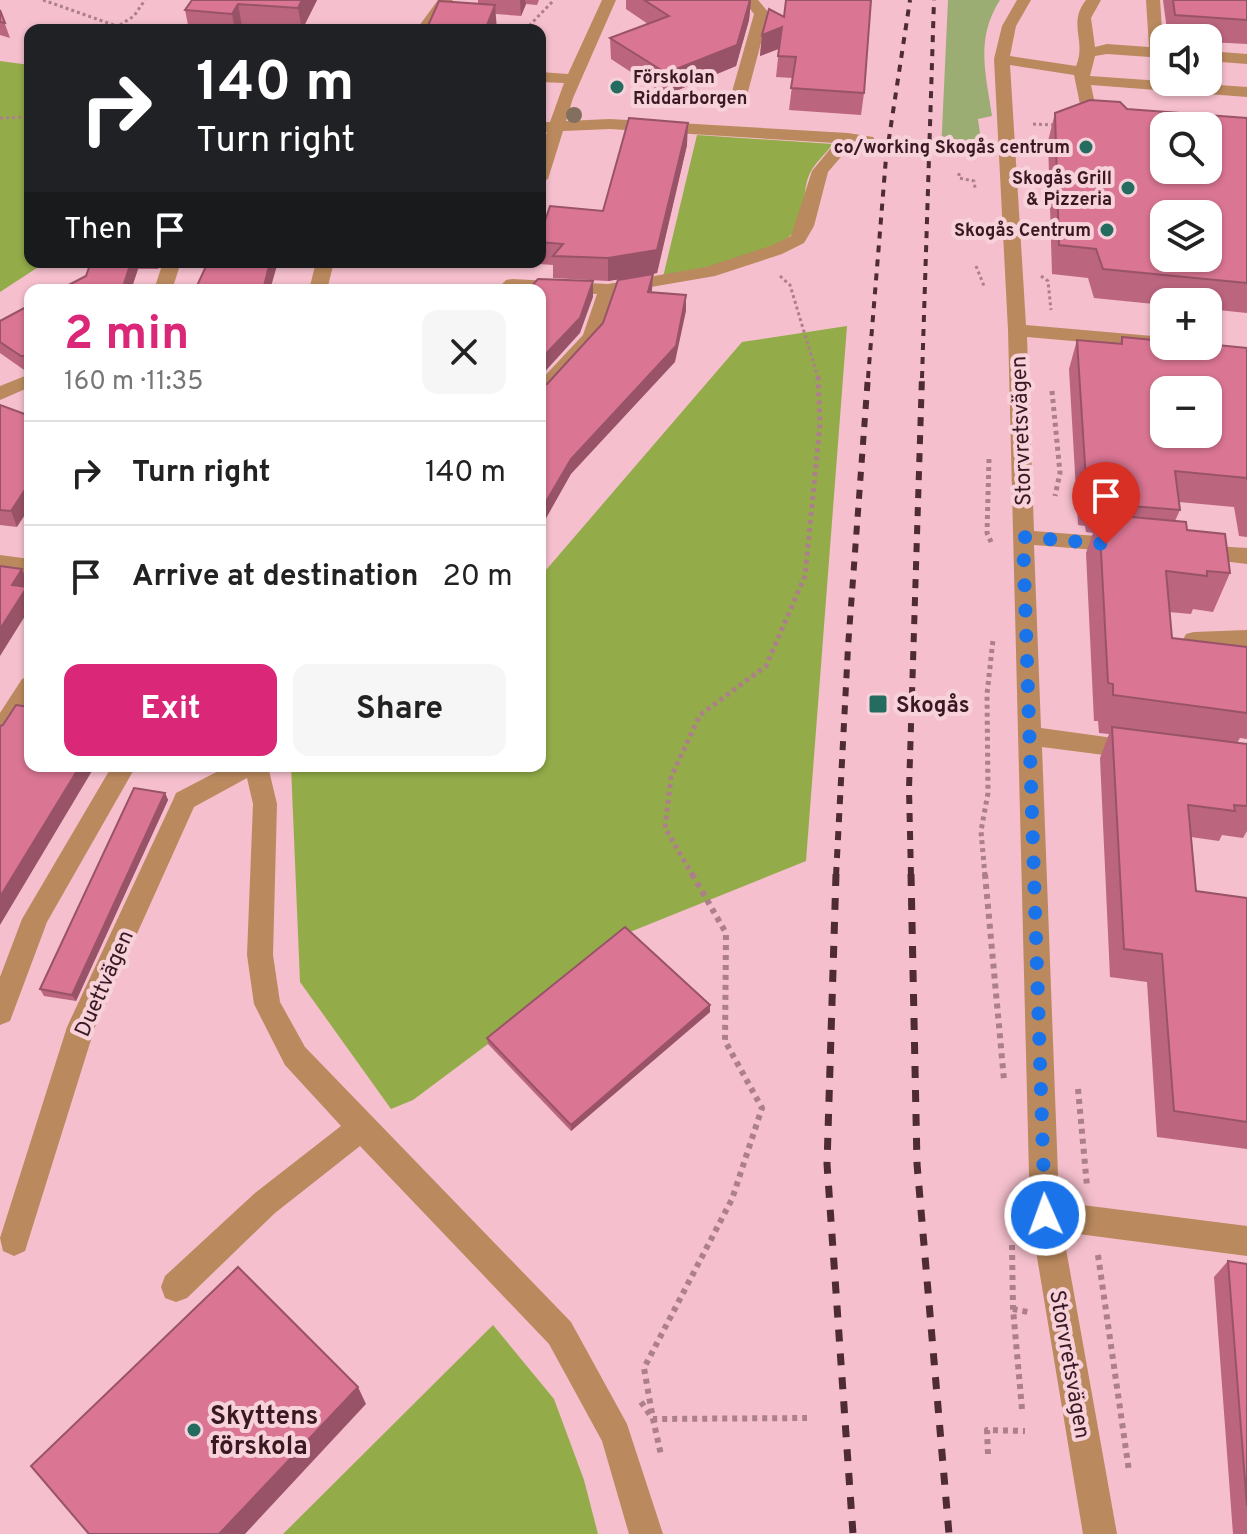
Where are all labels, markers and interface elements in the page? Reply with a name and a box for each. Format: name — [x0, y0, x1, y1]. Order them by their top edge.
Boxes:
map controls — [1150, 24, 1222, 448]
button: sound — [1150, 24, 1222, 96]
text: 140 m — [196, 50, 354, 120]
icon: right — [64, 56, 168, 160]
place label: Förskolan Riddarborgen — [633, 67, 747, 111]
marker: Förskolan Riddarborgen — [608, 78, 626, 96]
button: search — [1150, 112, 1222, 184]
text: Turn right — [196, 119, 355, 165]
place label: co/working Skogås centrum — [834, 137, 1070, 160]
marker: co/working Skogås centrum — [1077, 138, 1095, 156]
place label: Skogås Grill & Pizzeria — [1012, 168, 1112, 212]
marker: Skogås Grill & Pizzeria — [1119, 179, 1137, 197]
button: layers — [1150, 200, 1222, 272]
icon: arrive — [148, 208, 192, 252]
text: Then — [64, 212, 132, 249]
place label: Skogås Centrum — [954, 220, 1091, 243]
marker: Skogås Centrum — [1098, 221, 1116, 239]
button: + — [1150, 288, 1222, 360]
text: 2 min — [64, 306, 189, 366]
button: close — [422, 310, 506, 394]
street label: Storvretsvägen — [1006, 355, 1039, 506]
text: 160 m · 11:35 — [64, 366, 203, 399]
button: − — [1150, 376, 1222, 448]
icon: right — [64, 451, 108, 495]
text: Turn right — [132, 455, 270, 492]
text: 140 m — [425, 455, 506, 492]
pin — [1072, 462, 1140, 544]
icon: arrive — [1084, 474, 1128, 518]
icon: arrive — [64, 555, 108, 599]
text: Arrive at destination — [132, 559, 418, 596]
text: 20 m — [442, 559, 513, 596]
button: Exit — [64, 664, 277, 756]
button: Share — [293, 664, 506, 756]
marker: Skogås — [867, 693, 889, 715]
place label: Skogås — [896, 693, 970, 720]
street label: Duettvägen — [70, 926, 141, 1042]
position arrow — [1003, 1173, 1087, 1257]
street label: Storvretsvägen — [1042, 1288, 1095, 1441]
place label: Skyttens förskola — [210, 1401, 318, 1464]
marker: Skyttens förskola — [185, 1421, 203, 1439]

